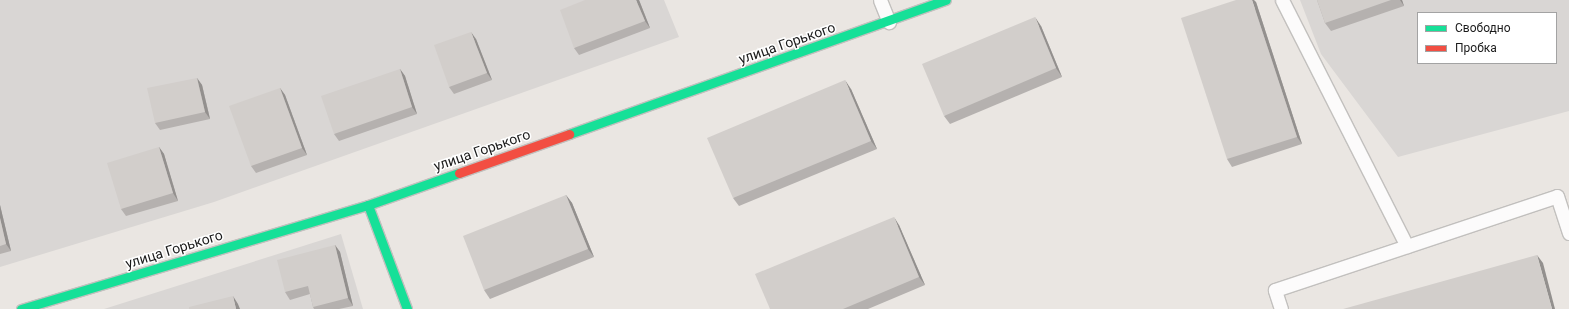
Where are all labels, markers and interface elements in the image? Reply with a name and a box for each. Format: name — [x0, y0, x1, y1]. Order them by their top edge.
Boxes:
legend — [1417, 12, 1557, 64]
street label: улица Горького — [737, 19, 837, 67]
text: Свободно — [1455, 21, 1511, 35]
text: Пробка — [1455, 41, 1497, 55]
street label: улица Горького — [432, 126, 532, 174]
street label: улица Горького — [123, 226, 225, 272]

